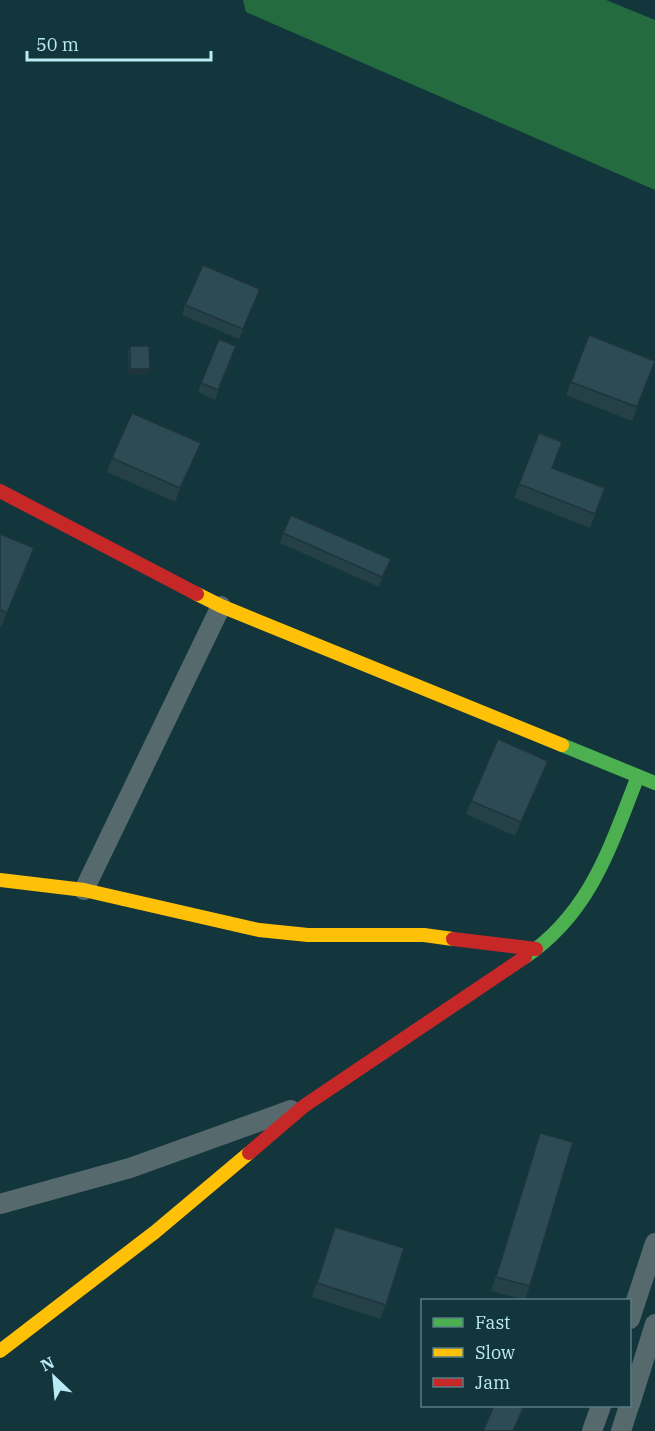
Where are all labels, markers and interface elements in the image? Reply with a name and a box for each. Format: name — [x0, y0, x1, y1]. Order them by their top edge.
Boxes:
scale bar — [27, 24, 212, 62]
text: 50 m — [36, 33, 79, 56]
legend — [421, 1299, 631, 1407]
text: Fast — [475, 1311, 510, 1334]
text: Slow — [475, 1341, 515, 1364]
north arrow — [24, 1347, 84, 1407]
text: N — [37, 1352, 57, 1375]
text: Jam — [475, 1371, 510, 1394]

